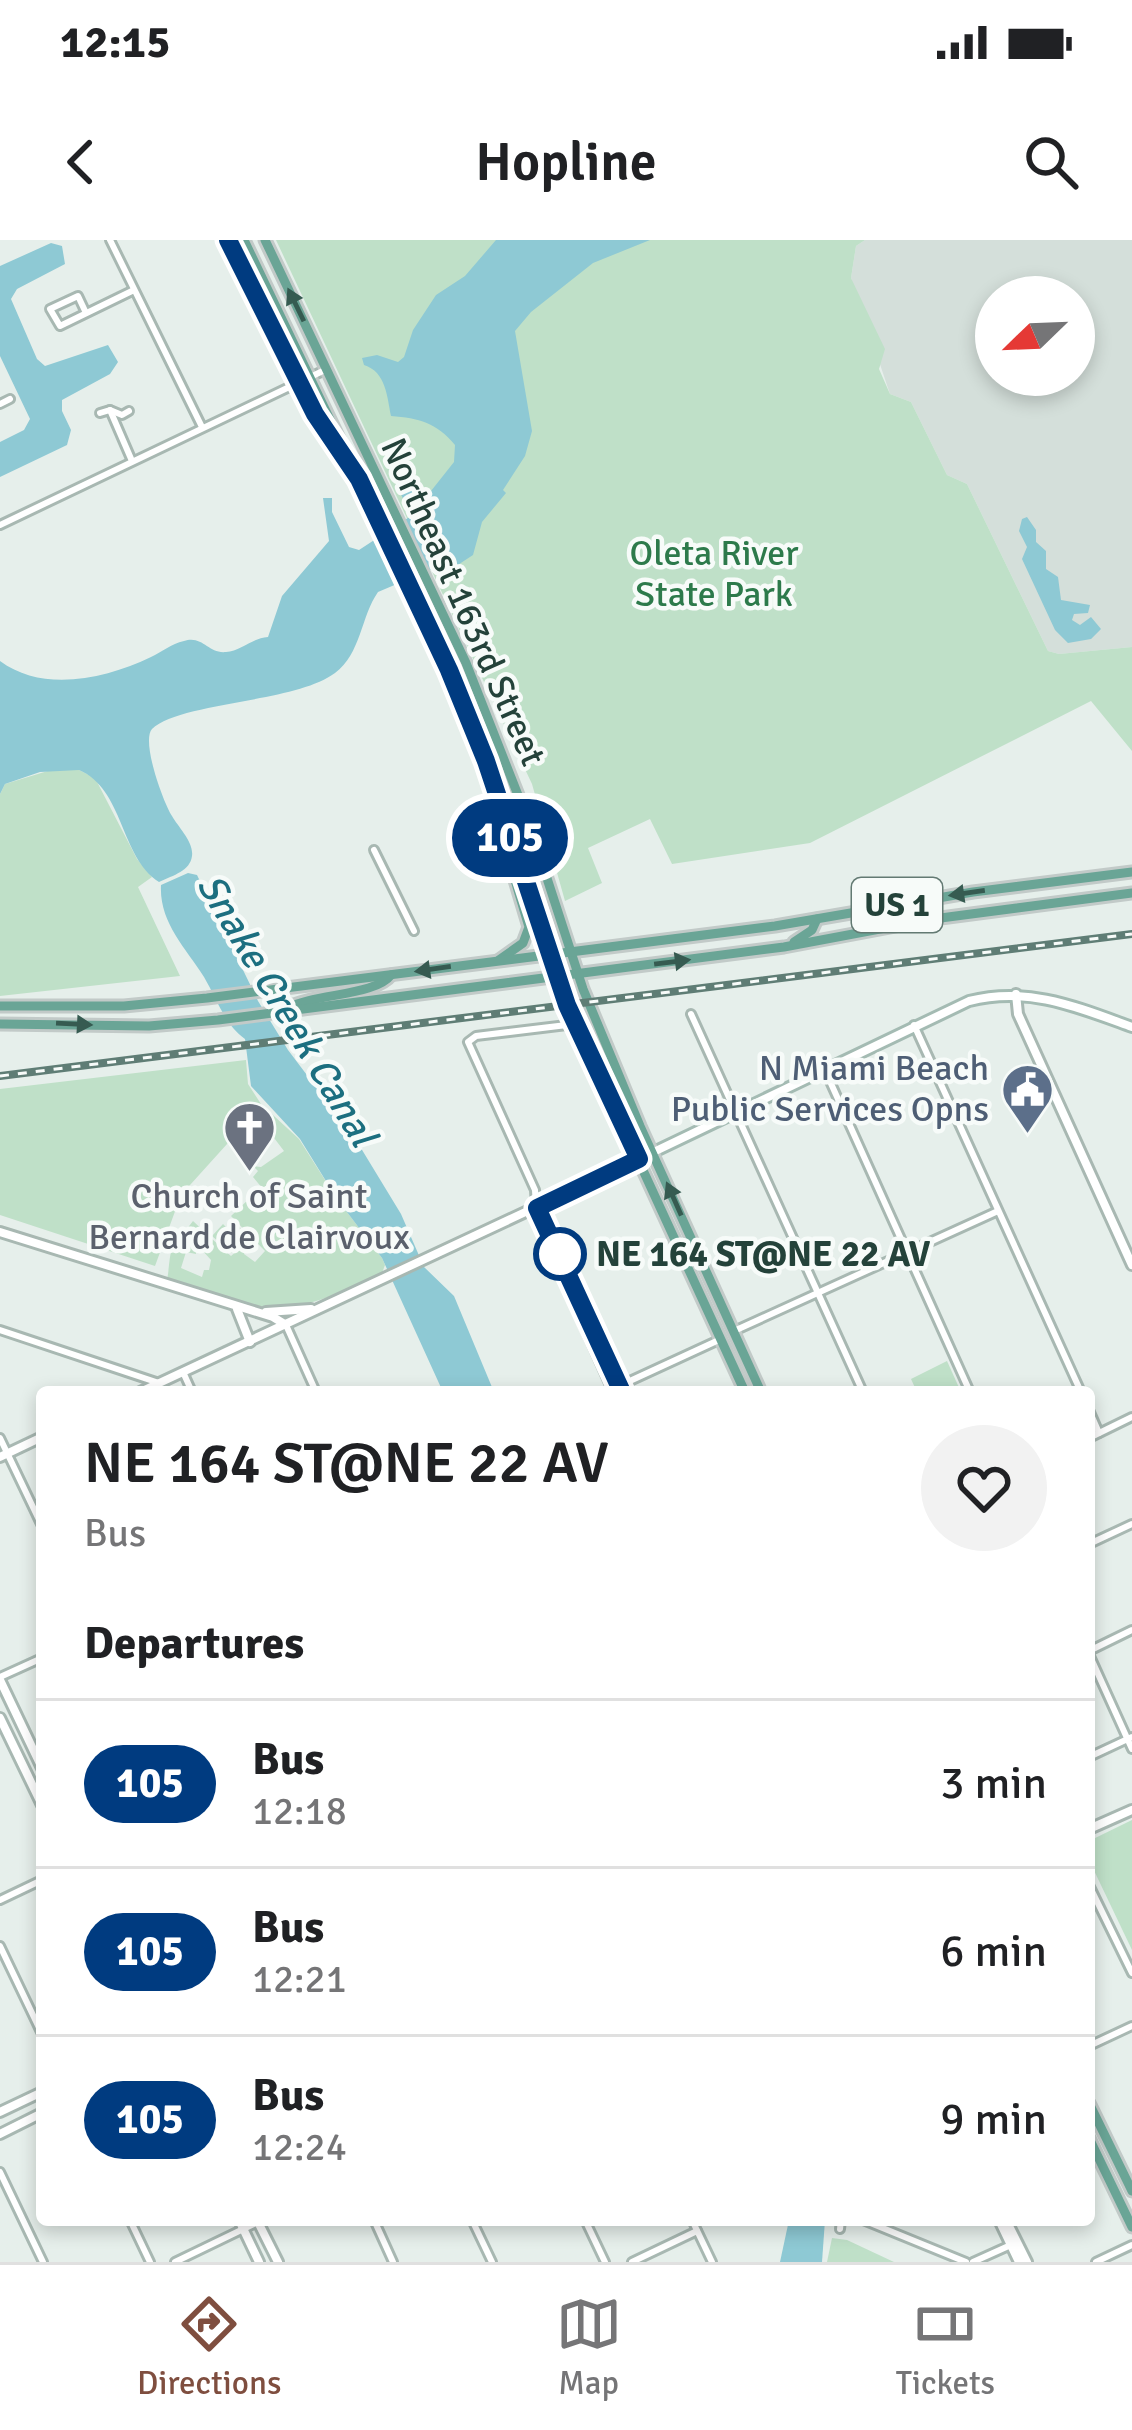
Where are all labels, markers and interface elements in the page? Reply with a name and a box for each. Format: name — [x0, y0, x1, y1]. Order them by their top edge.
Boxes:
text: 12:15 — [60, 15, 170, 70]
icon: back — [48, 129, 114, 195]
text: Hopline — [475, 129, 657, 196]
icon: search — [1018, 129, 1084, 195]
north arrow — [975, 276, 1095, 396]
map controls — [975, 276, 1095, 396]
one-way arrow — [286, 287, 306, 322]
street label: Northeast 163rd Street — [370, 431, 556, 773]
park label: Oleta River State Park — [630, 531, 799, 617]
line badge: 105 — [441, 799, 579, 877]
text: 105 — [476, 812, 544, 863]
water label: Snake Creek Canal — [187, 865, 389, 1157]
road number: US 1 — [852, 878, 942, 932]
one-way arrow — [948, 884, 985, 903]
one-way arrow — [653, 953, 691, 972]
one-way arrow — [414, 960, 451, 979]
one-way arrow — [56, 1015, 94, 1034]
place label: N Miami Beach Public Services Opns — [671, 1046, 989, 1132]
public building icon: N Miami Beach Public Services Opns — [1000, 1061, 1056, 1135]
church icon: Church of Saint Bernard de Clairvoux — [221, 1100, 277, 1174]
place label: Church of Saint Bernard de Clairvoux — [88, 1174, 410, 1260]
one-way arrow — [663, 1181, 683, 1216]
marker: NE 164 ST@NE 22 AV — [535, 1229, 585, 1279]
place label: NE 164 ST@NE 22 AV — [596, 1232, 931, 1277]
button: heart — [921, 1425, 1047, 1551]
text: NE 164 ST@NE 22 AV — [84, 1428, 609, 1499]
text: Bus — [84, 1509, 146, 1557]
text: Departures — [84, 1616, 304, 1671]
text: Bus — [252, 1732, 324, 1787]
text: 3 min — [940, 1756, 1047, 1811]
text: 105 — [116, 1758, 184, 1809]
text: 12:18 — [252, 1787, 347, 1835]
text: Bus — [252, 1900, 324, 1955]
text: 6 min — [940, 1924, 1047, 1979]
text: 105 — [116, 1926, 184, 1977]
text: 12:21 — [252, 1955, 347, 2003]
text: Bus — [252, 2068, 324, 2123]
text: 9 min — [940, 2092, 1047, 2147]
text: 105 — [116, 2094, 184, 2145]
text: 12:24 — [252, 2123, 347, 2171]
tab: Directions — [137, 2291, 281, 2404]
tab: Map — [556, 2291, 622, 2404]
tab: Tickets — [896, 2291, 995, 2404]

